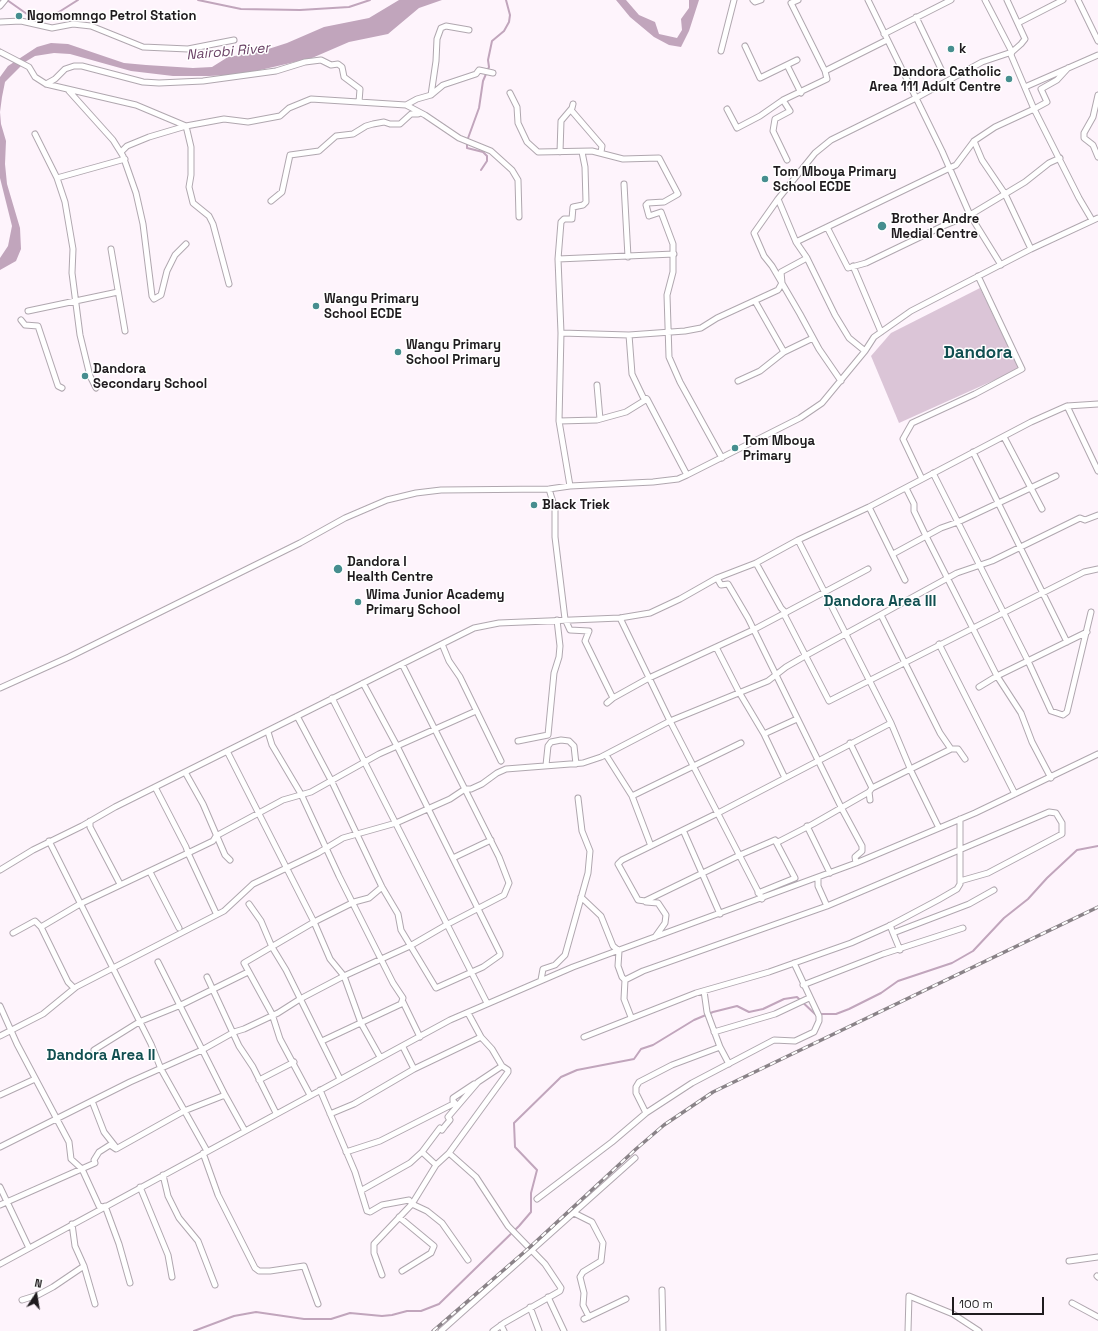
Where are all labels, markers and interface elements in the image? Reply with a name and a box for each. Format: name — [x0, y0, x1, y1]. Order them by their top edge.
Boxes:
place label: Ngomomngo Petrol Station — [27, 8, 196, 24]
marker: Ngomomngo Petrol Station — [14, 11, 24, 21]
water label: Nairobi River — [186, 40, 270, 64]
place label: k — [959, 41, 966, 57]
marker: k — [946, 44, 956, 54]
place label: Dandora Catholic Area 111 Adult Centre — [869, 64, 1001, 95]
marker: Dandora Catholic Area 111 Adult Centre — [1004, 74, 1014, 84]
place label: Tom Mboya Primary School ECDE — [773, 164, 897, 195]
marker: Tom Mboya Primary School ECDE — [760, 174, 770, 184]
place label: Brother Andre Medial Centre — [891, 211, 979, 242]
marker: Brother Andre Medial Centre — [876, 220, 888, 232]
place label: Wangu Primary School ECDE — [324, 291, 419, 322]
marker: Wangu Primary School ECDE — [311, 301, 321, 311]
place label: Wangu Primary School Primary — [406, 337, 501, 368]
district label: Dandora — [943, 343, 1013, 363]
marker: Wangu Primary School Primary — [393, 347, 403, 357]
place label: Dandora Secondary School — [93, 361, 207, 392]
marker: Dandora Secondary School — [80, 371, 90, 381]
place label: Tom Mboya Primary — [743, 433, 815, 464]
marker: Tom Mboya Primary — [730, 443, 740, 453]
place label: Black Triek — [542, 497, 610, 513]
marker: Black Triek — [529, 500, 539, 510]
place label: Dandora I Health Centre — [347, 554, 433, 585]
marker: Dandora I Health Centre — [332, 563, 344, 575]
place label: Wima Junior Academy Primary School — [366, 587, 504, 618]
district label: Dandora Area III — [823, 593, 937, 611]
marker: Wima Junior Academy Primary School — [353, 597, 363, 607]
district label: Dandora Area II — [46, 1047, 156, 1065]
north arrow — [16, 1275, 56, 1315]
text: N — [33, 1276, 44, 1291]
scale bar — [954, 1289, 1046, 1315]
text: 100 m — [959, 1296, 993, 1312]

